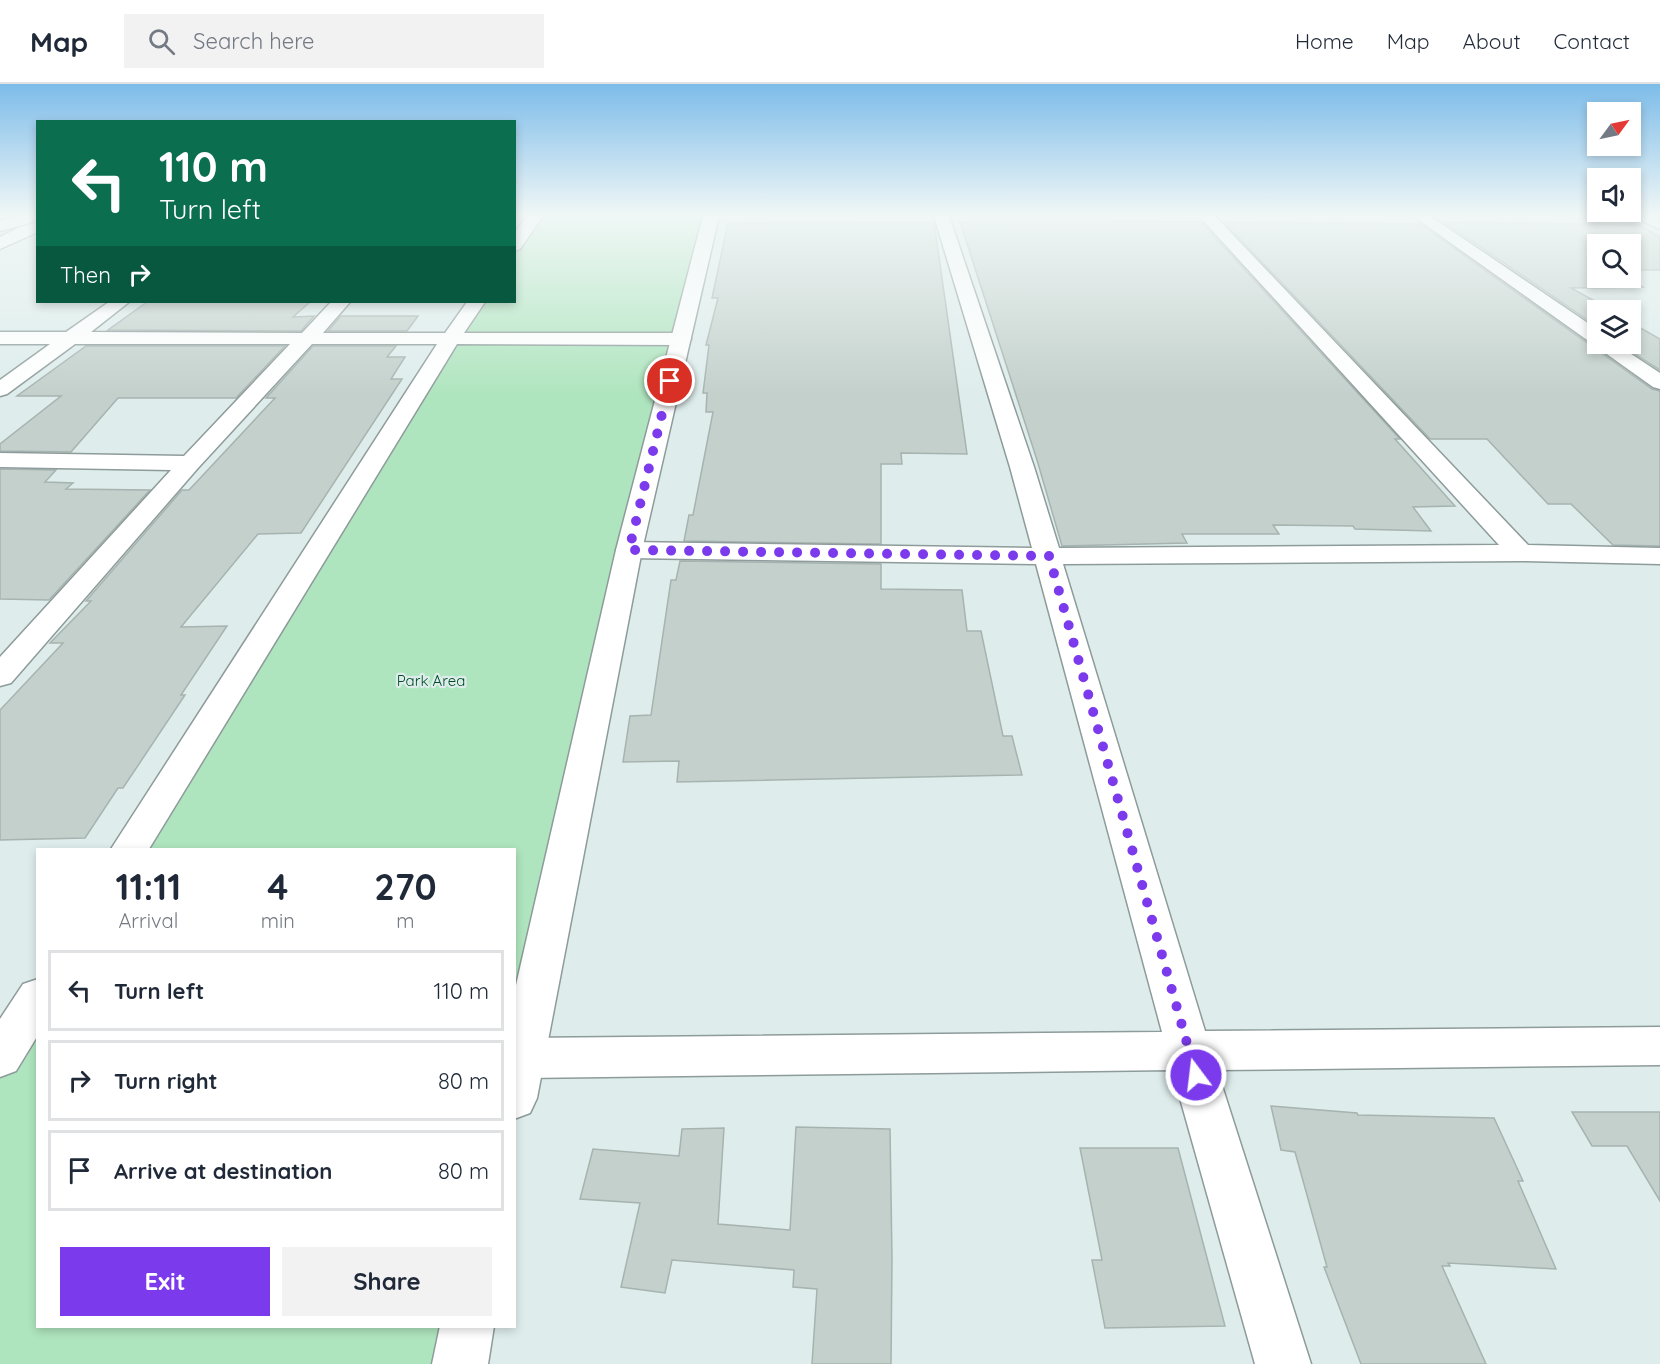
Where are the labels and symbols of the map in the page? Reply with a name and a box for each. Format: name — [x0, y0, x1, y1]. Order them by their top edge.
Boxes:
north arrow — [1587, 102, 1641, 156]
pin — [644, 355, 695, 406]
park label: Park Area — [397, 671, 465, 690]
position arrow — [1164, 1043, 1228, 1107]

